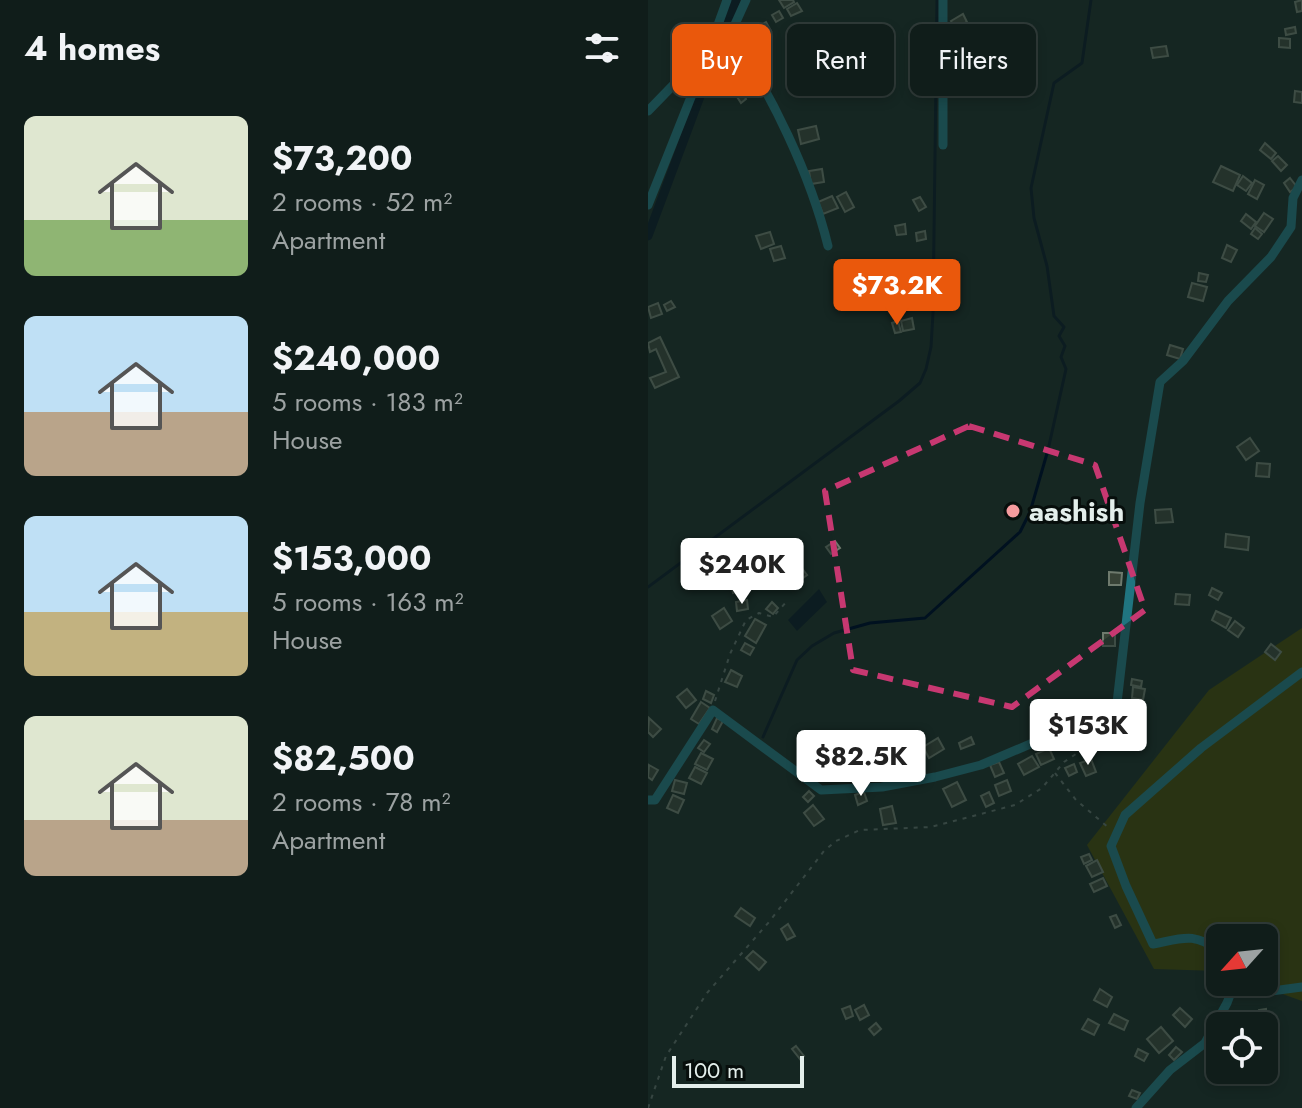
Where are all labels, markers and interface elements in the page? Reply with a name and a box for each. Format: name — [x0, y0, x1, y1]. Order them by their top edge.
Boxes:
text: 4 homes — [24, 24, 160, 73]
chip: Buy — [672, 24, 771, 96]
chip: Rent — [787, 24, 894, 96]
chip: Filters — [910, 24, 1036, 96]
icon: filters — [580, 26, 624, 70]
text: $73,200 — [272, 134, 413, 183]
icon: home — [88, 148, 184, 244]
text: 2 rooms · 52 m² — [272, 183, 452, 221]
text: Apartment — [272, 221, 385, 259]
pin: $73.2K — [832, 259, 962, 327]
text: $73.2K — [851, 266, 943, 304]
text: $240,000 — [272, 334, 440, 383]
icon: home — [88, 348, 184, 444]
text: 5 rooms · 183 m² — [272, 383, 463, 421]
text: House — [272, 421, 342, 459]
place label: aashish — [1029, 491, 1124, 532]
marker: aashish — [1004, 502, 1022, 520]
text: $153,000 — [272, 534, 432, 583]
pin: $240K — [686, 538, 798, 606]
text: $240K — [699, 545, 785, 583]
icon: home — [88, 548, 184, 644]
text: 5 rooms · 163 m² — [272, 583, 464, 621]
text: House — [272, 621, 342, 659]
pin: $153K — [1032, 699, 1144, 767]
text: $153K — [1048, 706, 1128, 744]
pin: $82.5K — [796, 730, 926, 798]
text: $82,500 — [272, 734, 415, 783]
text: $82.5K — [815, 737, 907, 775]
icon: home — [88, 748, 184, 844]
text: 2 rooms · 78 m² — [272, 783, 451, 821]
text: Apartment — [272, 821, 385, 859]
north arrow — [1206, 924, 1278, 996]
map controls — [1206, 924, 1278, 1084]
button: locate — [1206, 1012, 1278, 1084]
scale bar — [672, 1052, 804, 1088]
text: 100 m — [684, 1054, 744, 1086]

